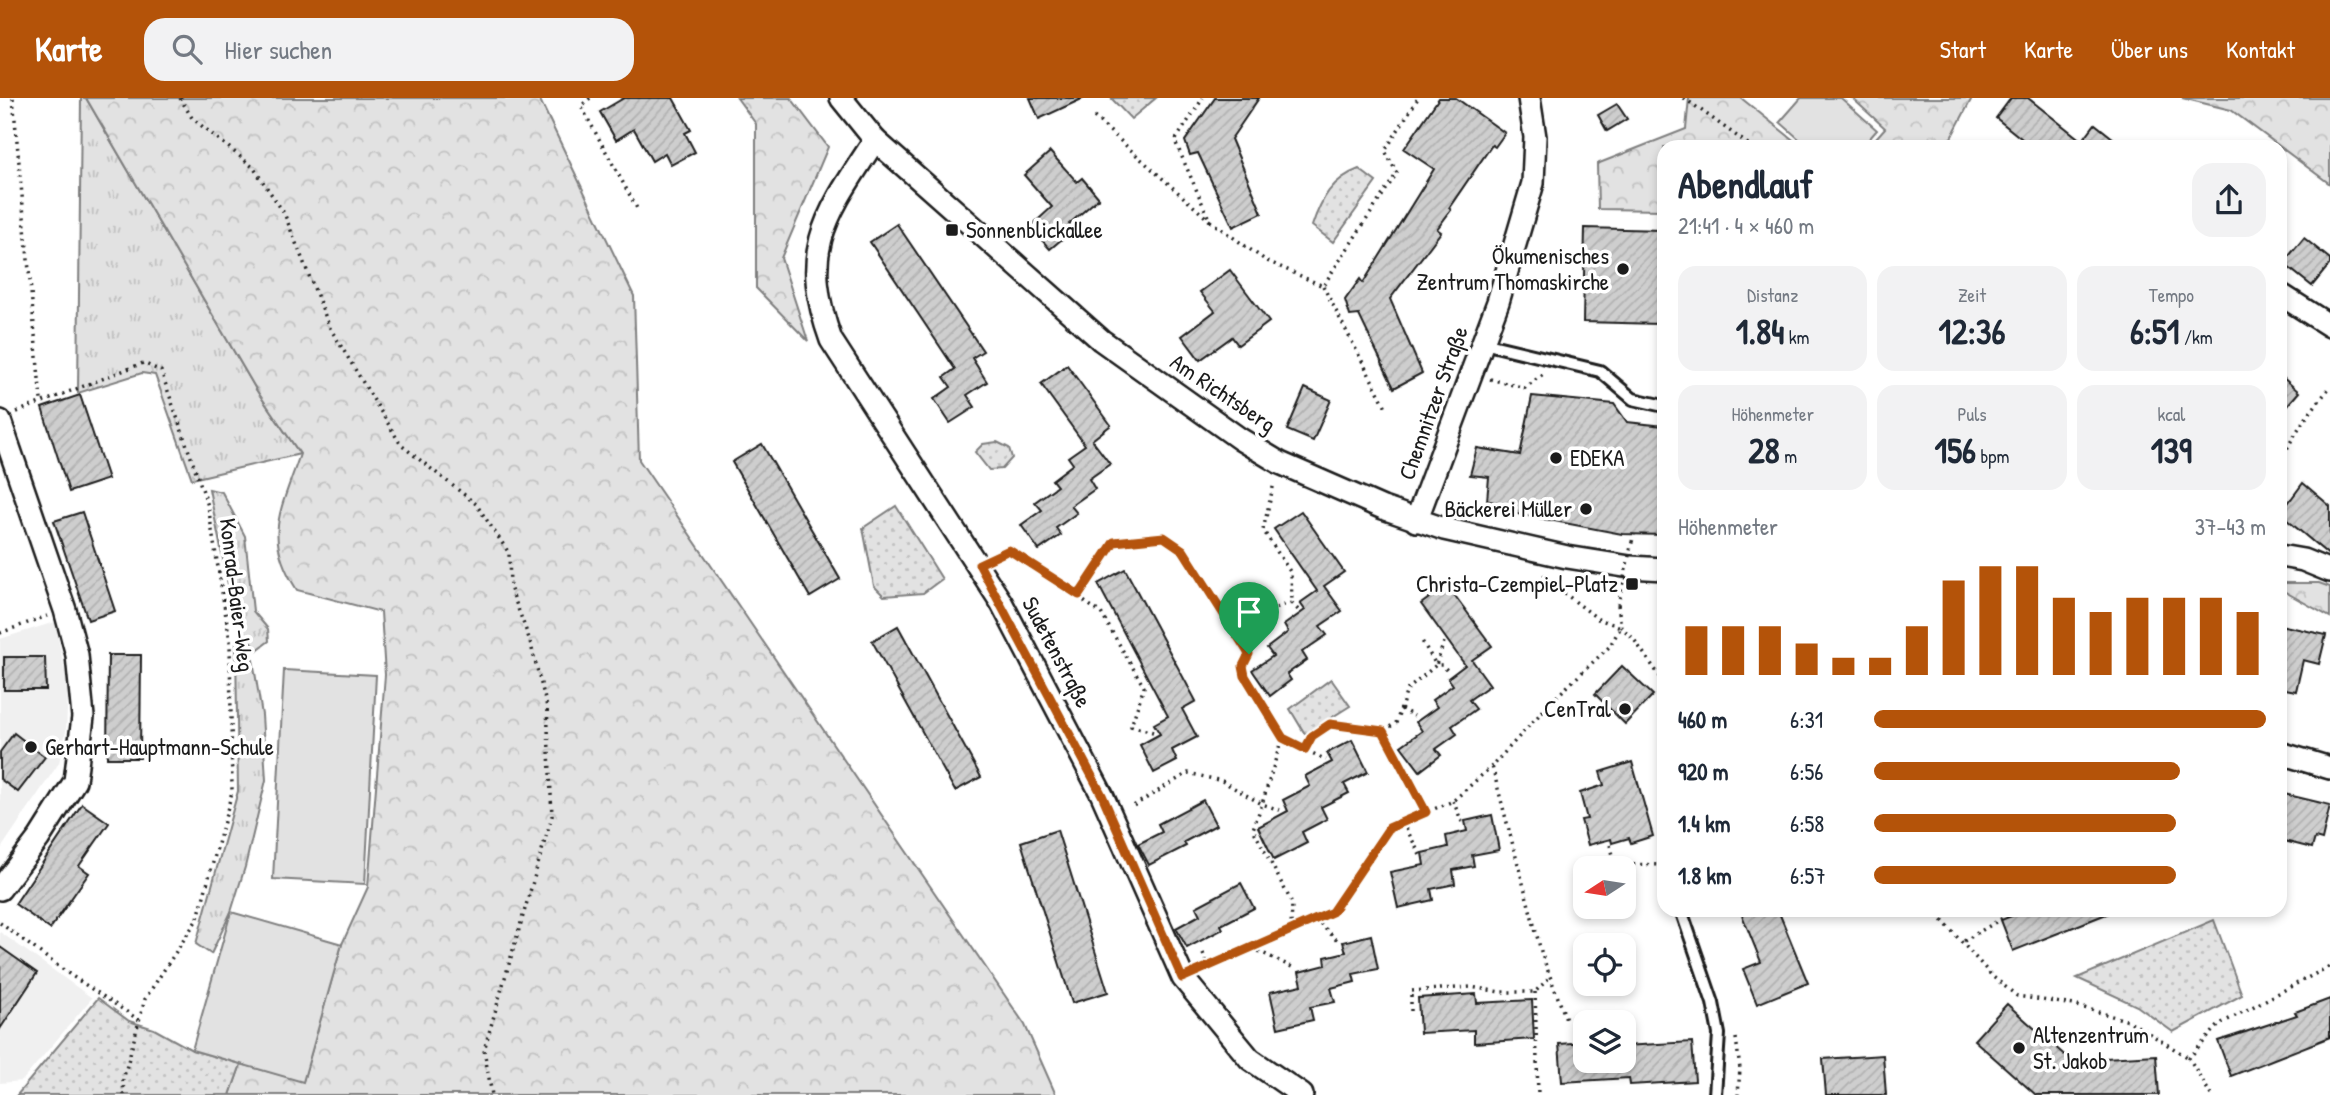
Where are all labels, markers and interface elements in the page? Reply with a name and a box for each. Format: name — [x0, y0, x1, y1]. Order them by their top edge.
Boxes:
search box — [144, 18, 634, 81]
text: Karte — [35, 27, 102, 71]
icon: search — [168, 30, 206, 68]
text: Hier suchen — [224, 32, 332, 67]
text: Start — [1940, 33, 1986, 65]
text: Karte — [2024, 33, 2073, 65]
text: Über uns — [2111, 33, 2188, 65]
text: Kontakt — [2226, 33, 2295, 65]
text: Abendlauf — [1678, 158, 1813, 210]
button: share — [2192, 163, 2266, 237]
text: 21:41 · 4 × 460 m — [1678, 210, 1814, 241]
place label: Sonnenblickallee — [966, 214, 1103, 245]
marker: Sonnenblickallee — [944, 222, 960, 238]
place label: Ökumenisches Zentrum Thomaskirche — [1416, 240, 1609, 297]
marker: Ökumenisches Zentrum Thomaskirche — [1615, 261, 1631, 277]
text: Distanz — [1747, 282, 1798, 308]
text: Zeit — [1958, 282, 1986, 308]
text: Tempo — [2149, 282, 2194, 308]
text: 1.84 — [1736, 308, 1784, 355]
text: 12:36 — [1939, 308, 2005, 355]
text: 6:51 — [2130, 308, 2180, 355]
street label: Chemnitzer Straße — [1390, 322, 1475, 484]
text: km — [1784, 324, 1810, 350]
text: /km — [2180, 324, 2213, 350]
street label: Am Richtsberg — [1165, 346, 1282, 439]
text: Höhenmeter — [1731, 401, 1814, 427]
text: Puls — [1957, 401, 1987, 427]
text: kcal — [2157, 401, 2185, 427]
text: 28 — [1748, 427, 1780, 474]
text: 156 — [1935, 427, 1976, 474]
text: 139 — [2151, 427, 2192, 474]
place label: EDEKA — [1570, 442, 1625, 473]
text: m — [1780, 443, 1797, 469]
text: bpm — [1976, 443, 2009, 469]
marker: EDEKA — [1548, 450, 1564, 466]
place label: Bäckerei Müller — [1444, 493, 1572, 524]
marker: Bäckerei Müller — [1578, 501, 1594, 517]
text: Höhenmeter — [1678, 511, 1778, 542]
text: 37–43 m — [2195, 511, 2266, 542]
street label: Konrad-Baier-Weg — [213, 516, 262, 674]
place label: Christa-Czempiel-Platz — [1416, 568, 1618, 599]
marker: Christa-Czempiel-Platz — [1624, 576, 1640, 592]
pin — [1219, 582, 1279, 654]
street label: Sudetenstraße — [1015, 591, 1100, 713]
icon: arrive — [1230, 593, 1268, 631]
place label: CenTral — [1544, 693, 1612, 724]
marker: CenTral — [1617, 701, 1633, 717]
text: 460 m — [1678, 704, 1727, 735]
text: 6:31 — [1790, 704, 1823, 735]
place label: Gerhart-Hauptmann-Schule — [45, 731, 274, 762]
marker: Gerhart-Hauptmann-Schule — [23, 739, 39, 755]
text: 920 m — [1678, 756, 1728, 787]
text: 6:56 — [1790, 756, 1823, 787]
text: 1.4 km — [1678, 808, 1730, 839]
text: 6:58 — [1790, 808, 1824, 839]
north arrow — [1573, 856, 1636, 919]
map controls — [1573, 856, 1636, 1073]
text: 1.8 km — [1678, 860, 1732, 891]
text: 6:57 — [1790, 860, 1826, 891]
button: locate — [1573, 933, 1636, 996]
button: layers — [1573, 1010, 1636, 1073]
place label: Altenzentrum St. Jakob — [2033, 1019, 2149, 1076]
marker: Altenzentrum St. Jakob — [2011, 1040, 2027, 1056]

